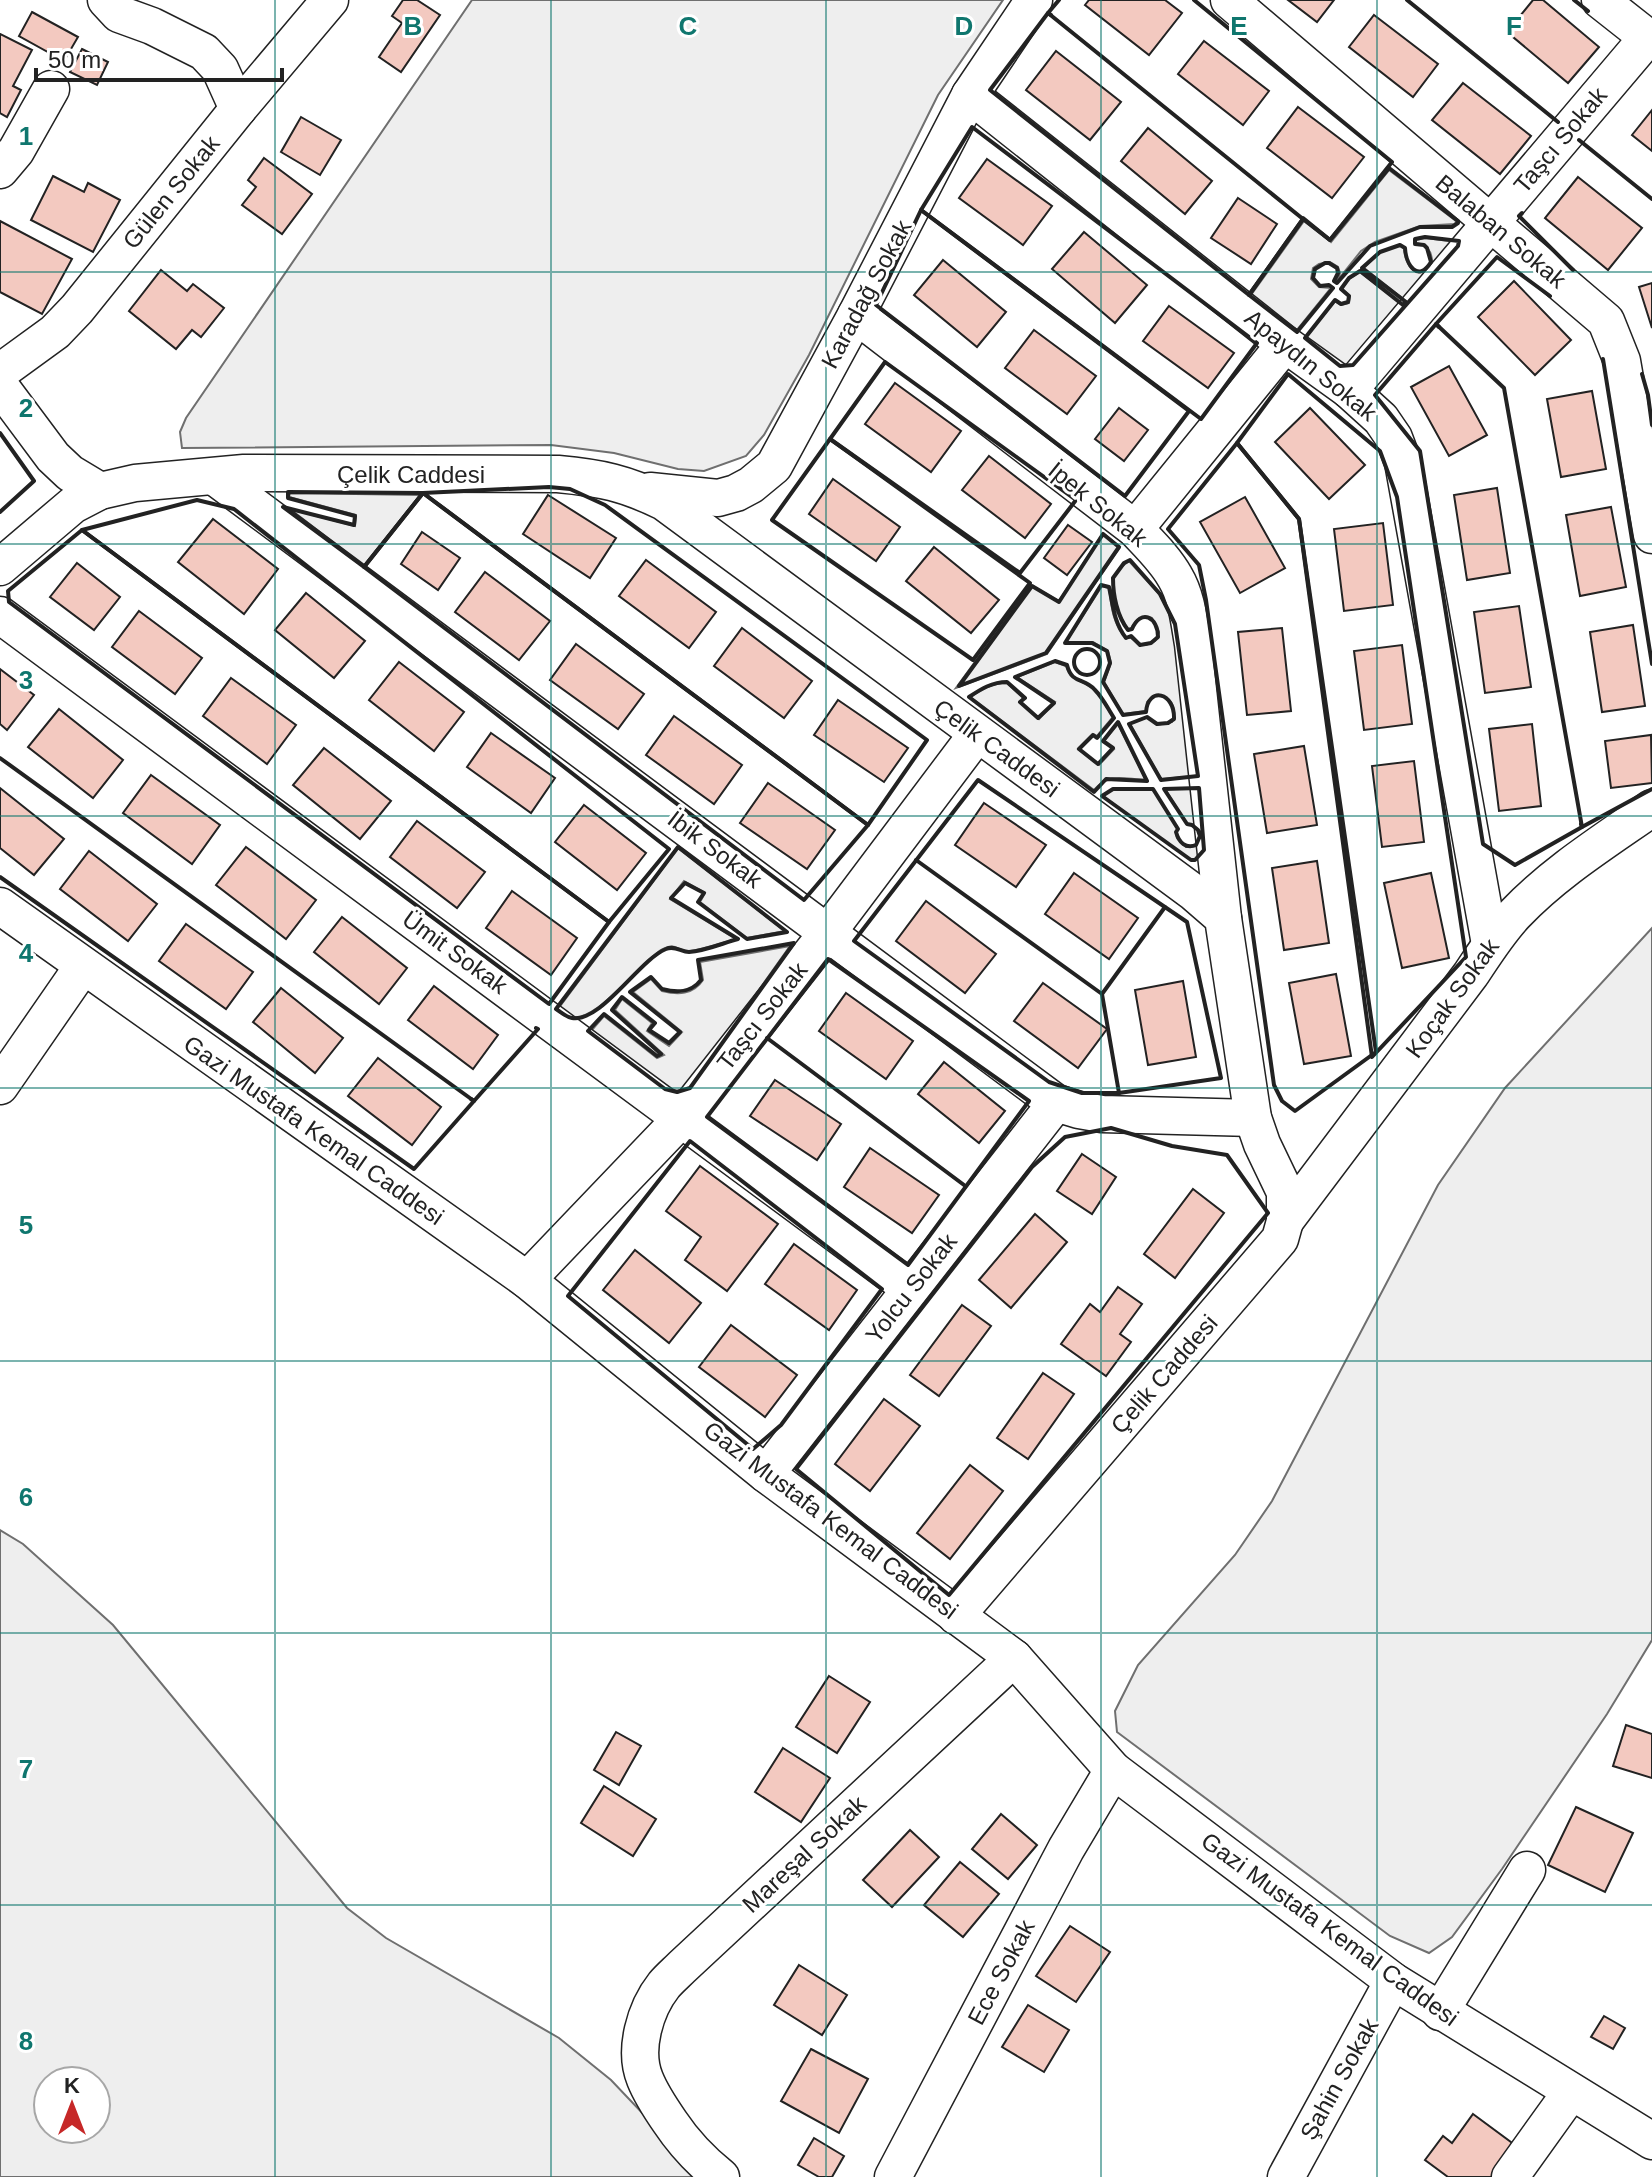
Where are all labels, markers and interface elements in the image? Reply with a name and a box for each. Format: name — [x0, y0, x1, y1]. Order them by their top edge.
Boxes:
text: B — [404, 11, 422, 41]
text: C — [679, 11, 698, 41]
text: D — [955, 11, 973, 41]
text: E — [1230, 11, 1248, 41]
text: F — [1506, 11, 1522, 41]
scale bar — [36, 32, 282, 82]
text: 50 m — [48, 46, 101, 73]
street label: Taşcı Sokak — [1508, 81, 1613, 198]
text: 1 — [19, 121, 33, 151]
street label: Gülen Sokak — [117, 129, 225, 254]
street label: Balaban Sokak — [1430, 169, 1572, 294]
street label: Karadağ Sokak — [816, 214, 917, 373]
street label: Apaydın Sokak — [1240, 304, 1383, 427]
text: 2 — [19, 393, 33, 423]
street label: İpek Sokak — [1043, 456, 1153, 552]
street label: Çelik Caddesi — [337, 461, 485, 488]
text: 3 — [19, 665, 33, 695]
street label: Çelik Caddesi — [929, 694, 1065, 802]
street label: İbik Sokak — [663, 805, 768, 894]
street label: Ümit Sokak — [397, 905, 513, 1000]
street label: Koçak Sokak — [1400, 933, 1505, 1063]
text: 4 — [19, 938, 34, 968]
street label: Taşcı Sokak — [712, 956, 813, 1075]
street label: Gazi Mustafa Kemal Caddesi — [179, 1030, 449, 1230]
text: 5 — [19, 1210, 33, 1240]
street label: Yolcu Sokak — [860, 1227, 963, 1348]
street label: Çelik Caddesi — [1105, 1309, 1223, 1439]
street label: Gazi Mustafa Kemal Caddesi — [699, 1416, 963, 1624]
text: 6 — [19, 1482, 33, 1512]
text: 7 — [19, 1754, 33, 1784]
street label: Mareşal Sokak — [737, 1789, 872, 1918]
street label: Gazi Mustafa Kemal Caddesi — [1196, 1827, 1464, 2031]
street label: Ece Sokak — [962, 1914, 1040, 2029]
street label: Şahin Sokak — [1295, 2013, 1384, 2144]
text: 8 — [19, 2026, 33, 2056]
north arrow — [32, 2065, 112, 2145]
text: K — [64, 2073, 80, 2098]

